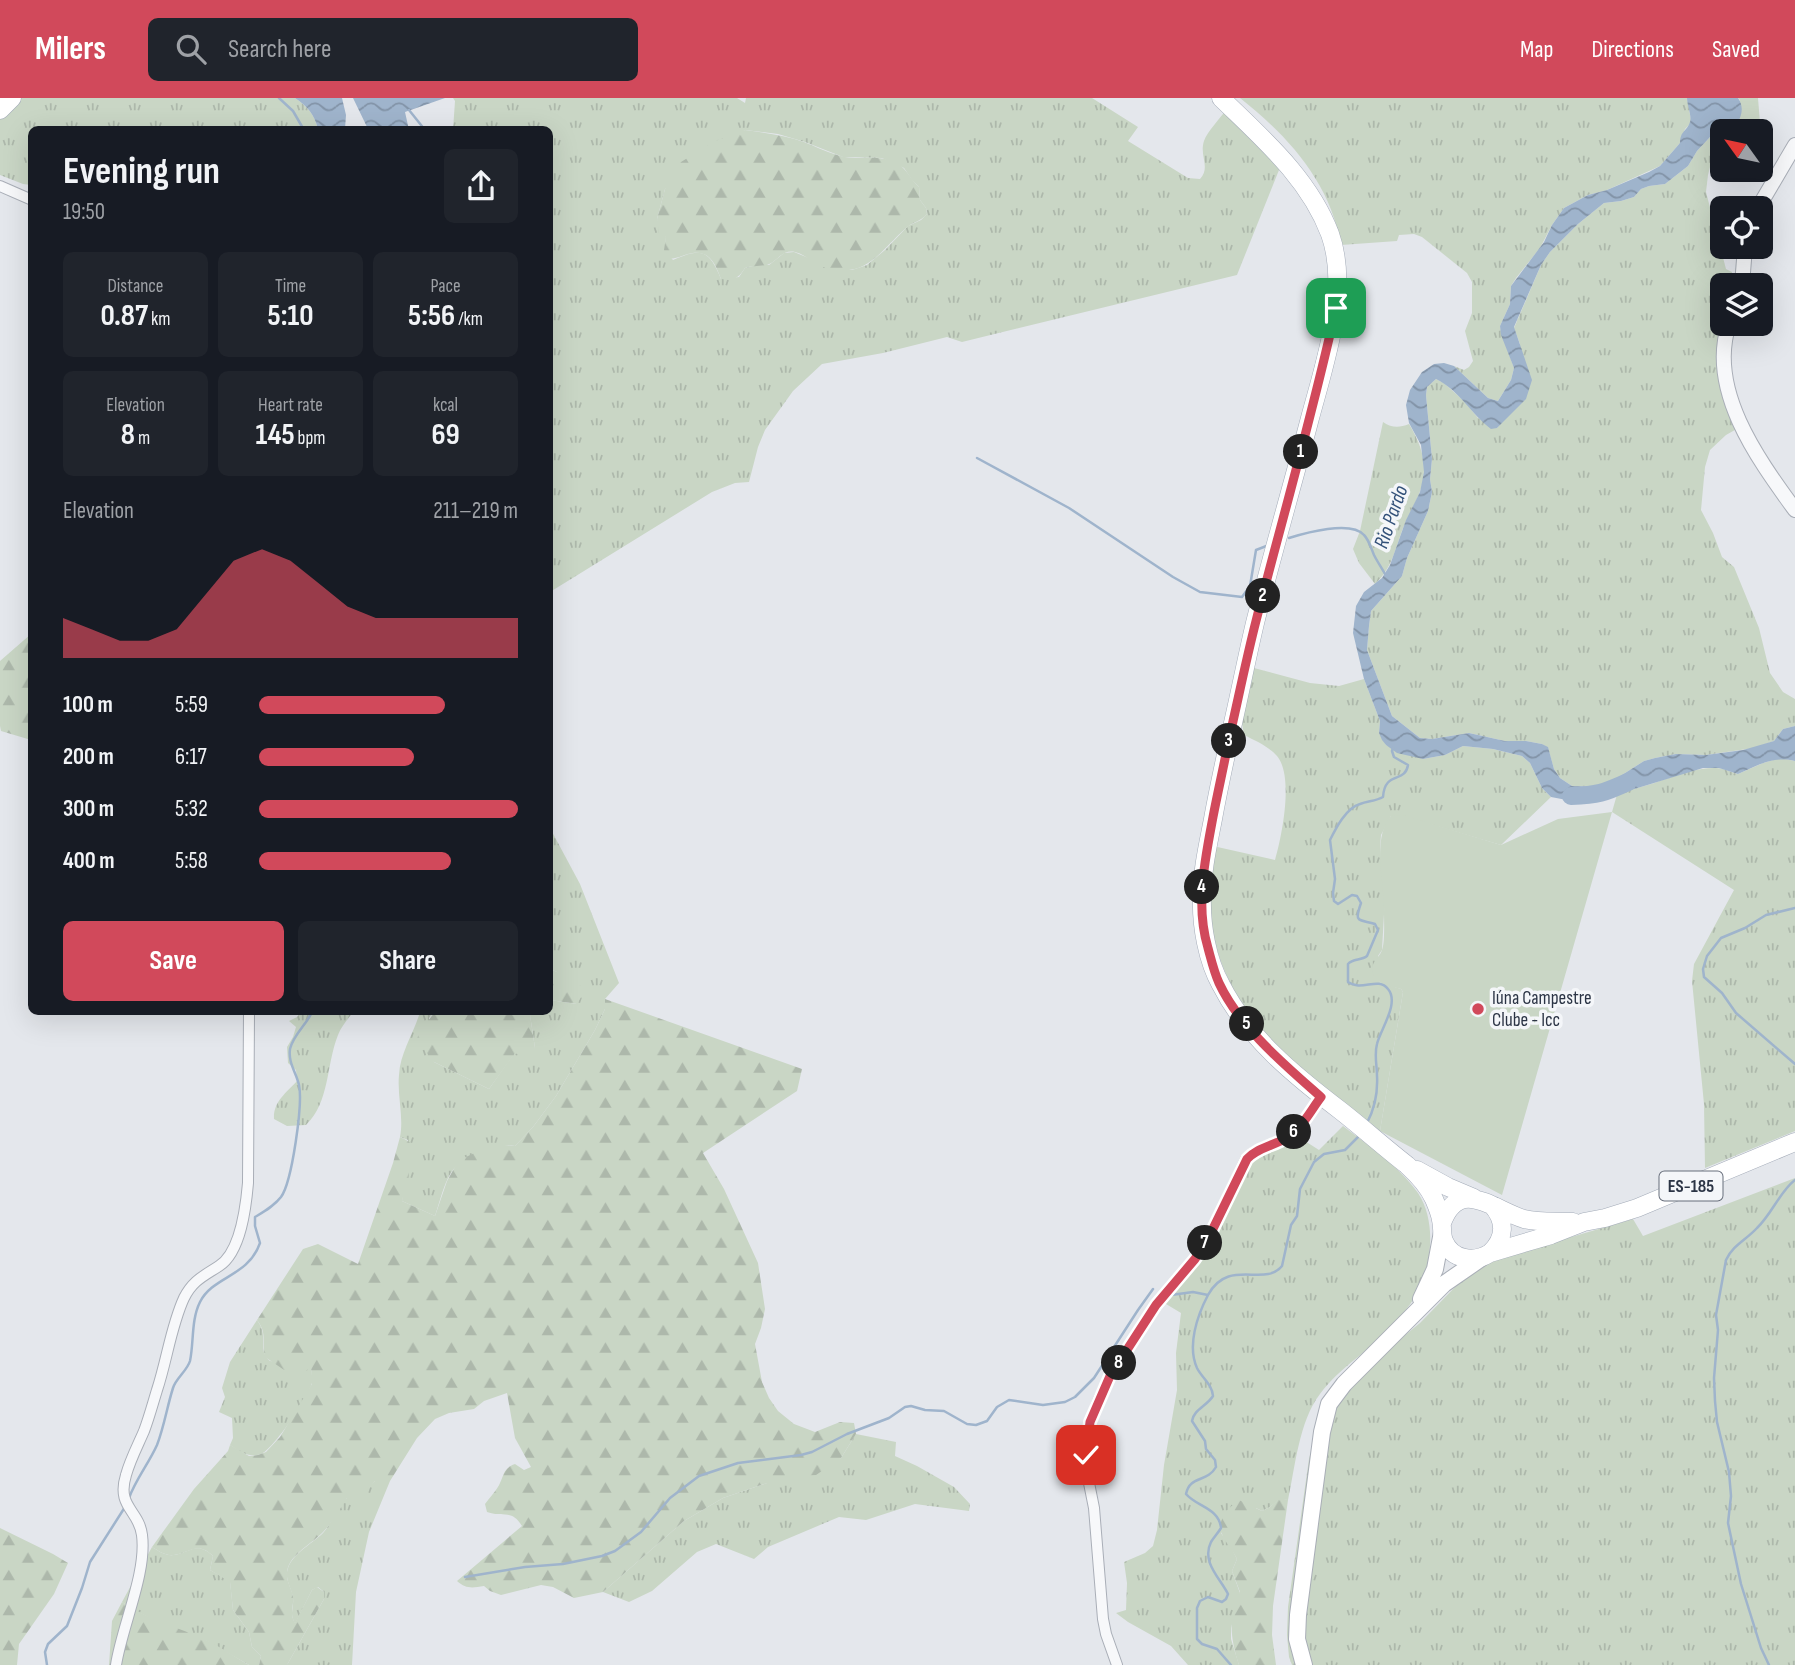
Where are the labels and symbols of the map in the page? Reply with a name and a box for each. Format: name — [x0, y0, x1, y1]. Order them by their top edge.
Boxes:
north arrow — [1710, 119, 1773, 182]
pin — [1306, 278, 1366, 338]
pin: 1 — [1284, 434, 1318, 470]
water label: Rio Pardo — [1369, 482, 1414, 552]
pin: 2 — [1246, 578, 1280, 614]
pin: 3 — [1212, 724, 1246, 758]
pin: 4 — [1184, 870, 1220, 904]
place label: Iúna Campestre Clube - Icc — [1492, 987, 1592, 1032]
marker: Iúna Campestre Clube - Icc — [1470, 1001, 1486, 1017]
pin: 5 — [1230, 1006, 1264, 1042]
pin: 6 — [1276, 1114, 1312, 1150]
road number: ES-185 — [1660, 1171, 1722, 1200]
pin: 7 — [1188, 1226, 1222, 1260]
pin: 8 — [1102, 1346, 1136, 1380]
pin — [1056, 1425, 1116, 1485]

